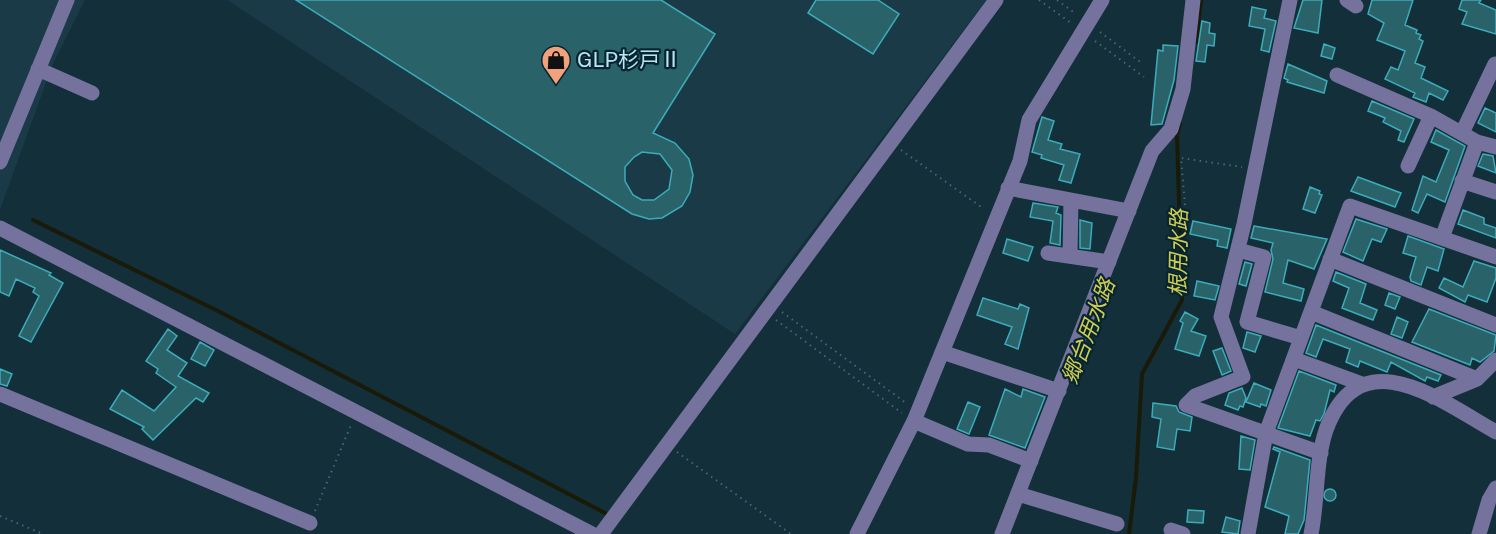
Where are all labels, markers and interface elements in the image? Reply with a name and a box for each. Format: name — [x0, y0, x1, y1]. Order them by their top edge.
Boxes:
shop icon: GLP杉戸Ⅱ — [540, 44, 572, 86]
place label: GLP杉戸Ⅱ — [577, 47, 681, 72]
water label: 根用水路 — [1164, 207, 1192, 297]
water label: 郷台用水路 — [1056, 273, 1121, 387]

